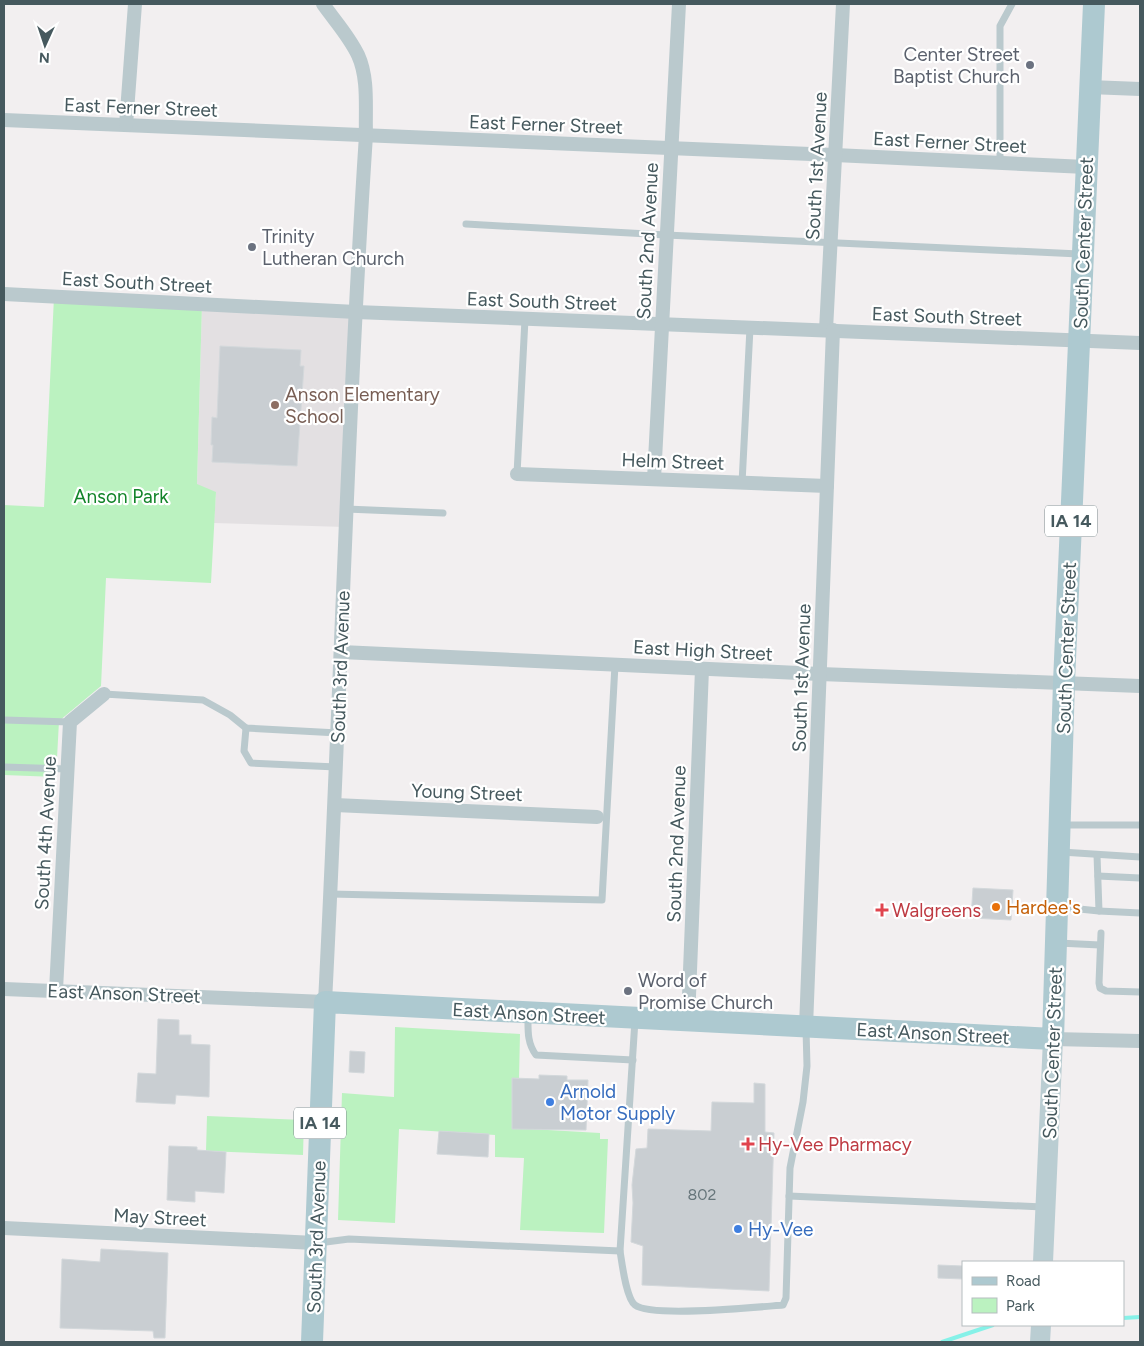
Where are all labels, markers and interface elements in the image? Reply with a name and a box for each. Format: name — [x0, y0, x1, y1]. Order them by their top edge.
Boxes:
north arrow — [20, 20, 70, 70]
place label: Center Street Baptist Church — [893, 43, 1020, 88]
text: N — [38, 49, 50, 66]
marker: Center Street Baptist Church — [1024, 59, 1036, 71]
street label: South 1st Avenue — [801, 91, 832, 241]
street label: East Ferner Street — [64, 93, 218, 122]
street label: East Ferner Street — [469, 110, 623, 139]
street label: East Ferner Street — [872, 127, 1027, 158]
street label: South Center Street — [1069, 157, 1098, 329]
street label: South 2nd Avenue — [632, 162, 663, 320]
place label: Trinity Lutheran Church — [262, 225, 404, 270]
marker: Trinity Lutheran Church — [246, 241, 258, 253]
street label: East South Street — [61, 267, 213, 298]
street label: East South Street — [466, 287, 618, 316]
street label: East South Street — [871, 302, 1023, 331]
place label: Anson Elementary School — [285, 383, 440, 428]
marker: Anson Elementary School — [269, 399, 281, 411]
street label: Helm Street — [621, 448, 725, 475]
park label: Anson Park — [74, 485, 169, 508]
road number: IA 14 — [1045, 506, 1097, 536]
street label: South Center Street — [1052, 562, 1081, 734]
street label: South 3rd Avenue — [326, 590, 355, 744]
street label: South 1st Avenue — [787, 603, 816, 753]
street label: East High Street — [632, 635, 773, 666]
street label: South 4th Avenue — [30, 755, 61, 911]
street label: South 2nd Avenue — [662, 765, 691, 923]
street label: Young Street — [411, 779, 523, 806]
place label: Hardee's — [1006, 896, 1081, 919]
place label: Walgreens — [892, 899, 981, 922]
marker: Hardee's — [990, 901, 1002, 913]
marker: Walgreens — [876, 904, 888, 916]
street label: South Center Street — [1038, 967, 1067, 1139]
place label: Word of Promise Church — [638, 969, 773, 1014]
street label: East Anson Street — [47, 979, 201, 1008]
marker: Word of Promise Church — [622, 985, 634, 997]
street label: East Anson Street — [452, 998, 606, 1029]
street label: East Anson Street — [856, 1018, 1010, 1049]
place label: Arnold Motor Supply — [560, 1080, 675, 1125]
marker: Arnold Motor Supply — [544, 1096, 556, 1108]
road number: IA 14 — [294, 1108, 346, 1138]
place label: Hy-Vee Pharmacy — [758, 1133, 912, 1156]
marker: Hy-Vee Pharmacy — [742, 1138, 754, 1150]
street label: South 3rd Avenue — [302, 1160, 331, 1314]
house number: 802 — [687, 1185, 717, 1204]
street label: May Street — [113, 1204, 207, 1231]
place label: Hy-Vee — [748, 1218, 813, 1241]
marker: Hy-Vee — [732, 1223, 744, 1235]
legend — [962, 1261, 1124, 1326]
text: Road — [1006, 1272, 1041, 1290]
text: Park — [1006, 1297, 1035, 1315]

